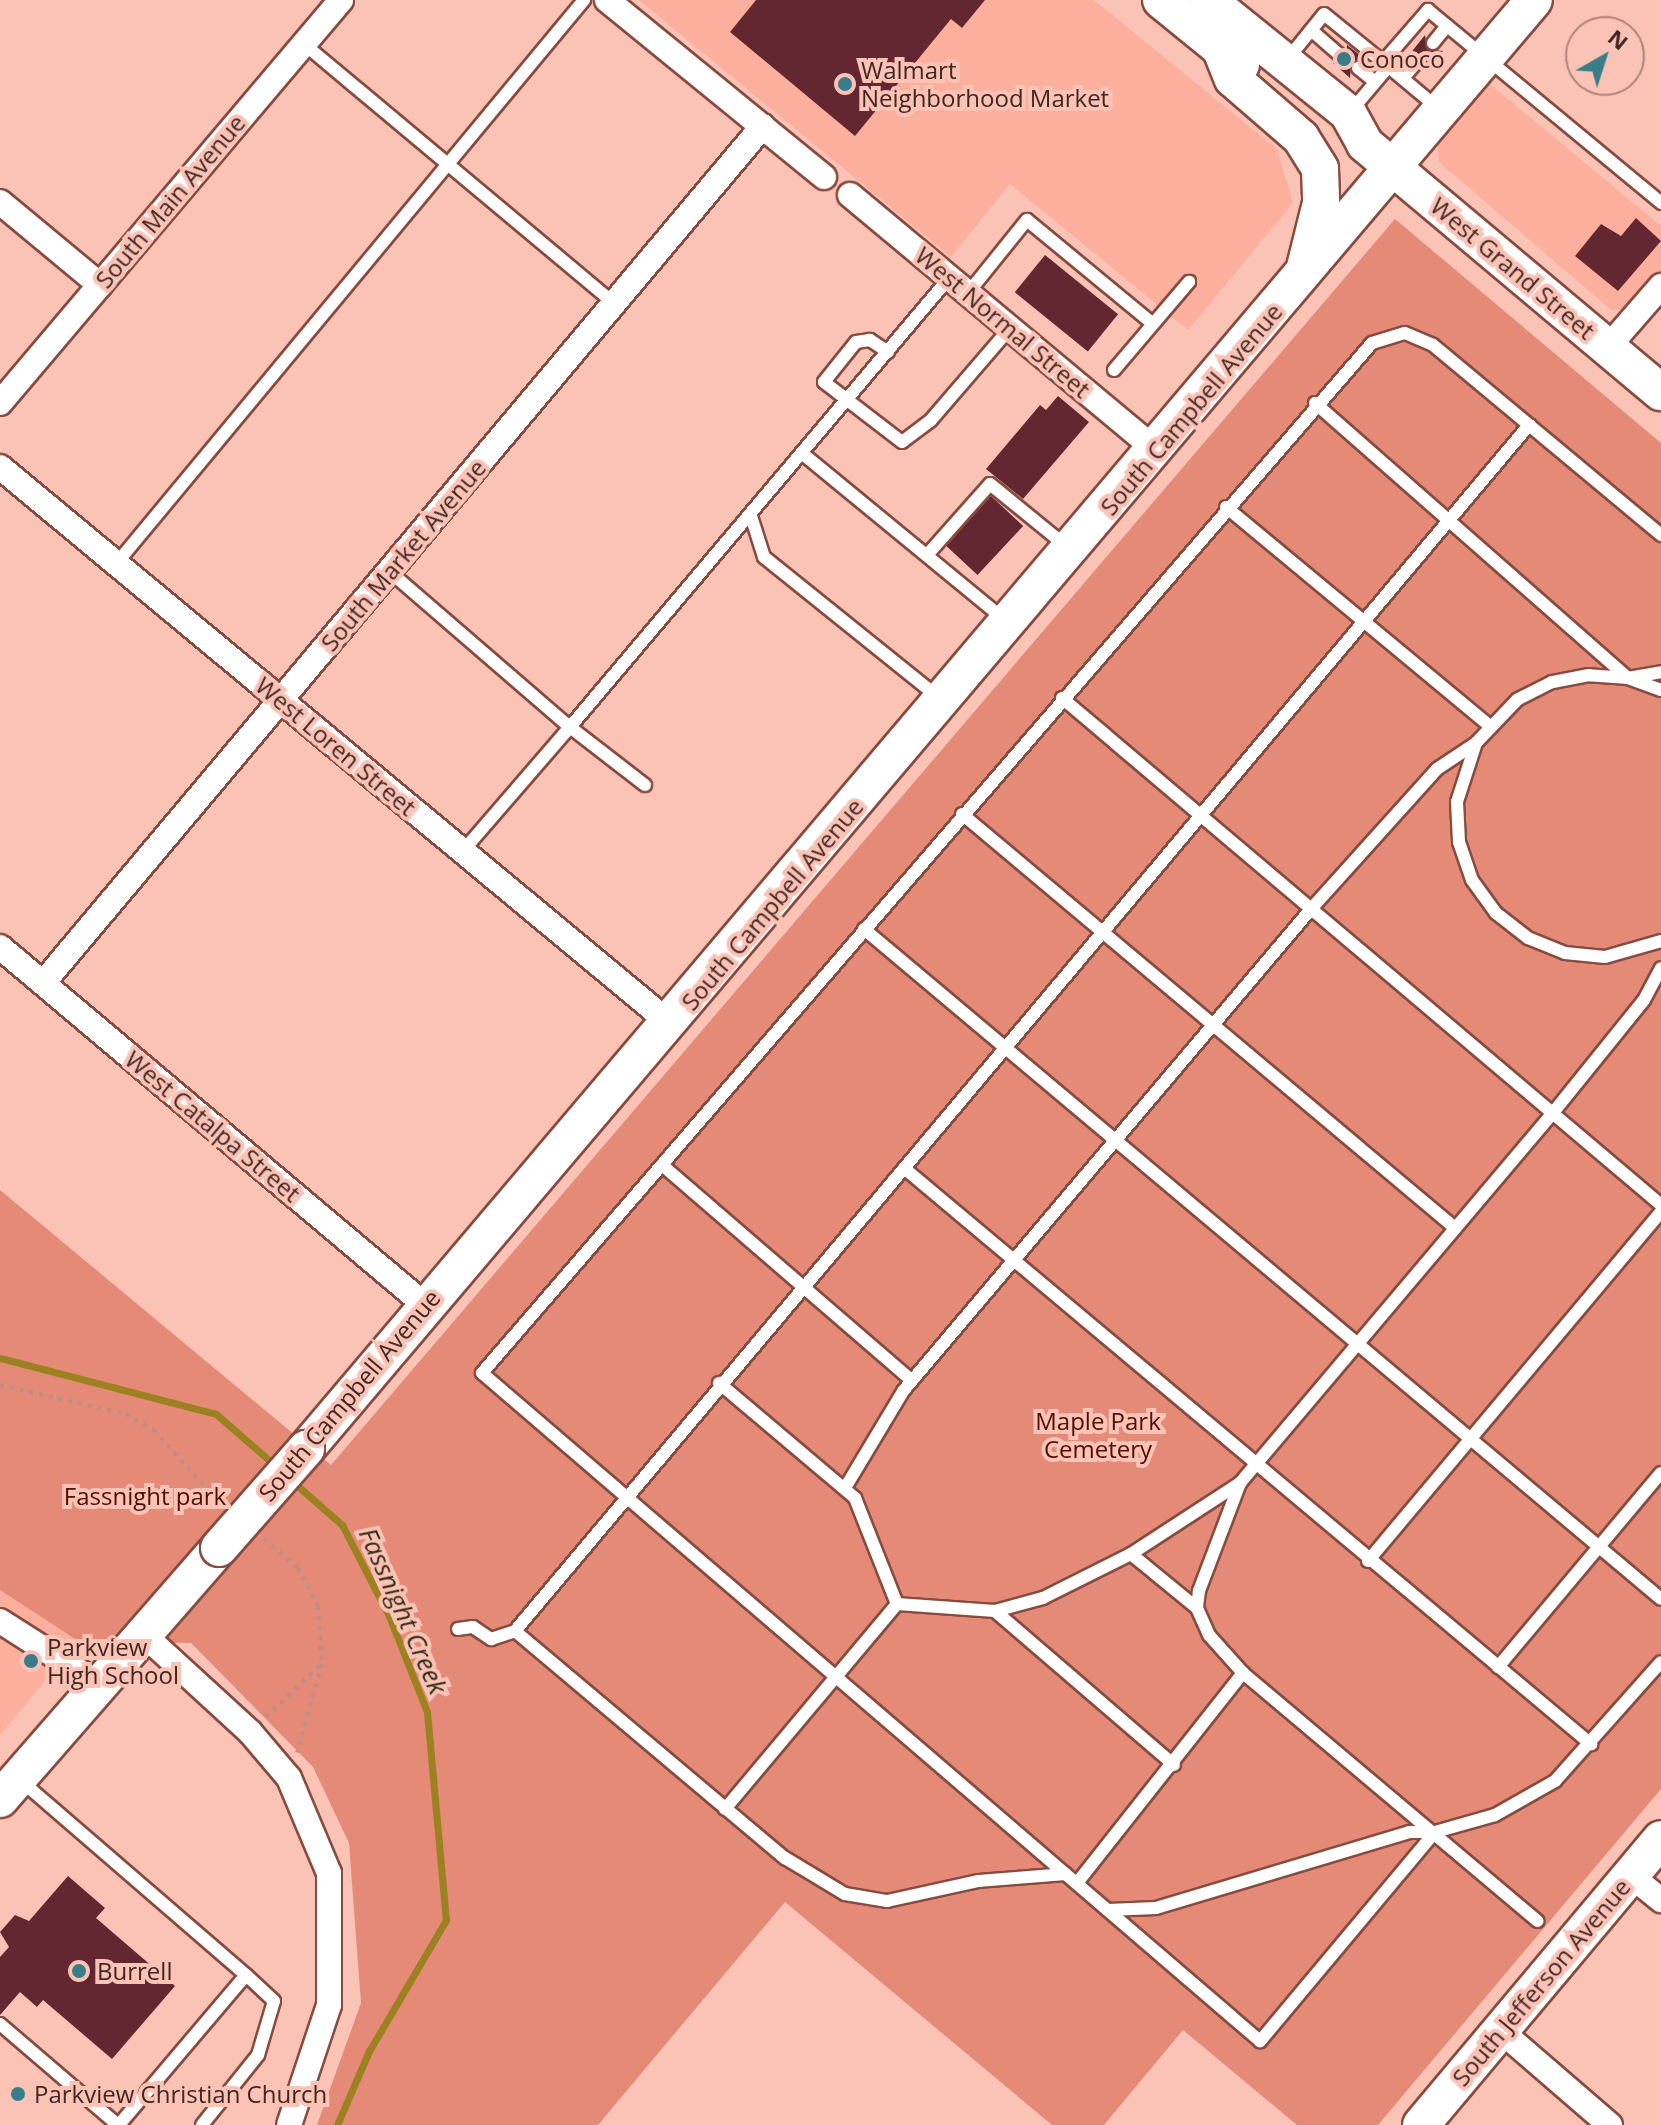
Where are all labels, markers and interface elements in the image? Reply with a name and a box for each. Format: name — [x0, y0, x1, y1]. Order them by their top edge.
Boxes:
north arrow — [1565, 16, 1645, 96]
text: N — [1602, 22, 1635, 56]
place label: Conoco — [1360, 45, 1445, 73]
marker: Conoco — [1335, 50, 1353, 68]
place label: Walmart Neighborhood Market — [861, 56, 1109, 112]
marker: Walmart Neighborhood Market — [836, 75, 854, 93]
street label: South Main Avenue — [89, 109, 251, 293]
street label: West Grand Street — [1425, 191, 1601, 345]
street label: West Normal Street — [910, 241, 1096, 403]
street label: South Campbell Avenue — [1094, 297, 1288, 521]
street label: South Market Avenue — [315, 453, 491, 657]
street label: West Loren Street — [250, 671, 422, 821]
street label: South Campbell Avenue — [675, 792, 869, 1016]
street label: West Catalpa Street — [120, 1044, 306, 1208]
street label: South Campbell Avenue — [252, 1283, 446, 1507]
park label: Maple Park Cemetery — [1035, 1407, 1161, 1463]
park label: Fassnight park — [64, 1482, 226, 1510]
water label: Fassnight Creek — [352, 1523, 454, 1699]
place label: Parkview High School — [47, 1633, 179, 1689]
marker: Parkview High School — [22, 1652, 40, 1670]
street label: South Jefferson Avenue — [1446, 1873, 1636, 2091]
place label: Burrell — [97, 1957, 172, 1985]
marker: Burrell — [68, 1960, 90, 1982]
place label: Parkview Christian Church — [34, 2080, 327, 2108]
marker: Parkview Christian Church — [9, 2085, 27, 2103]

